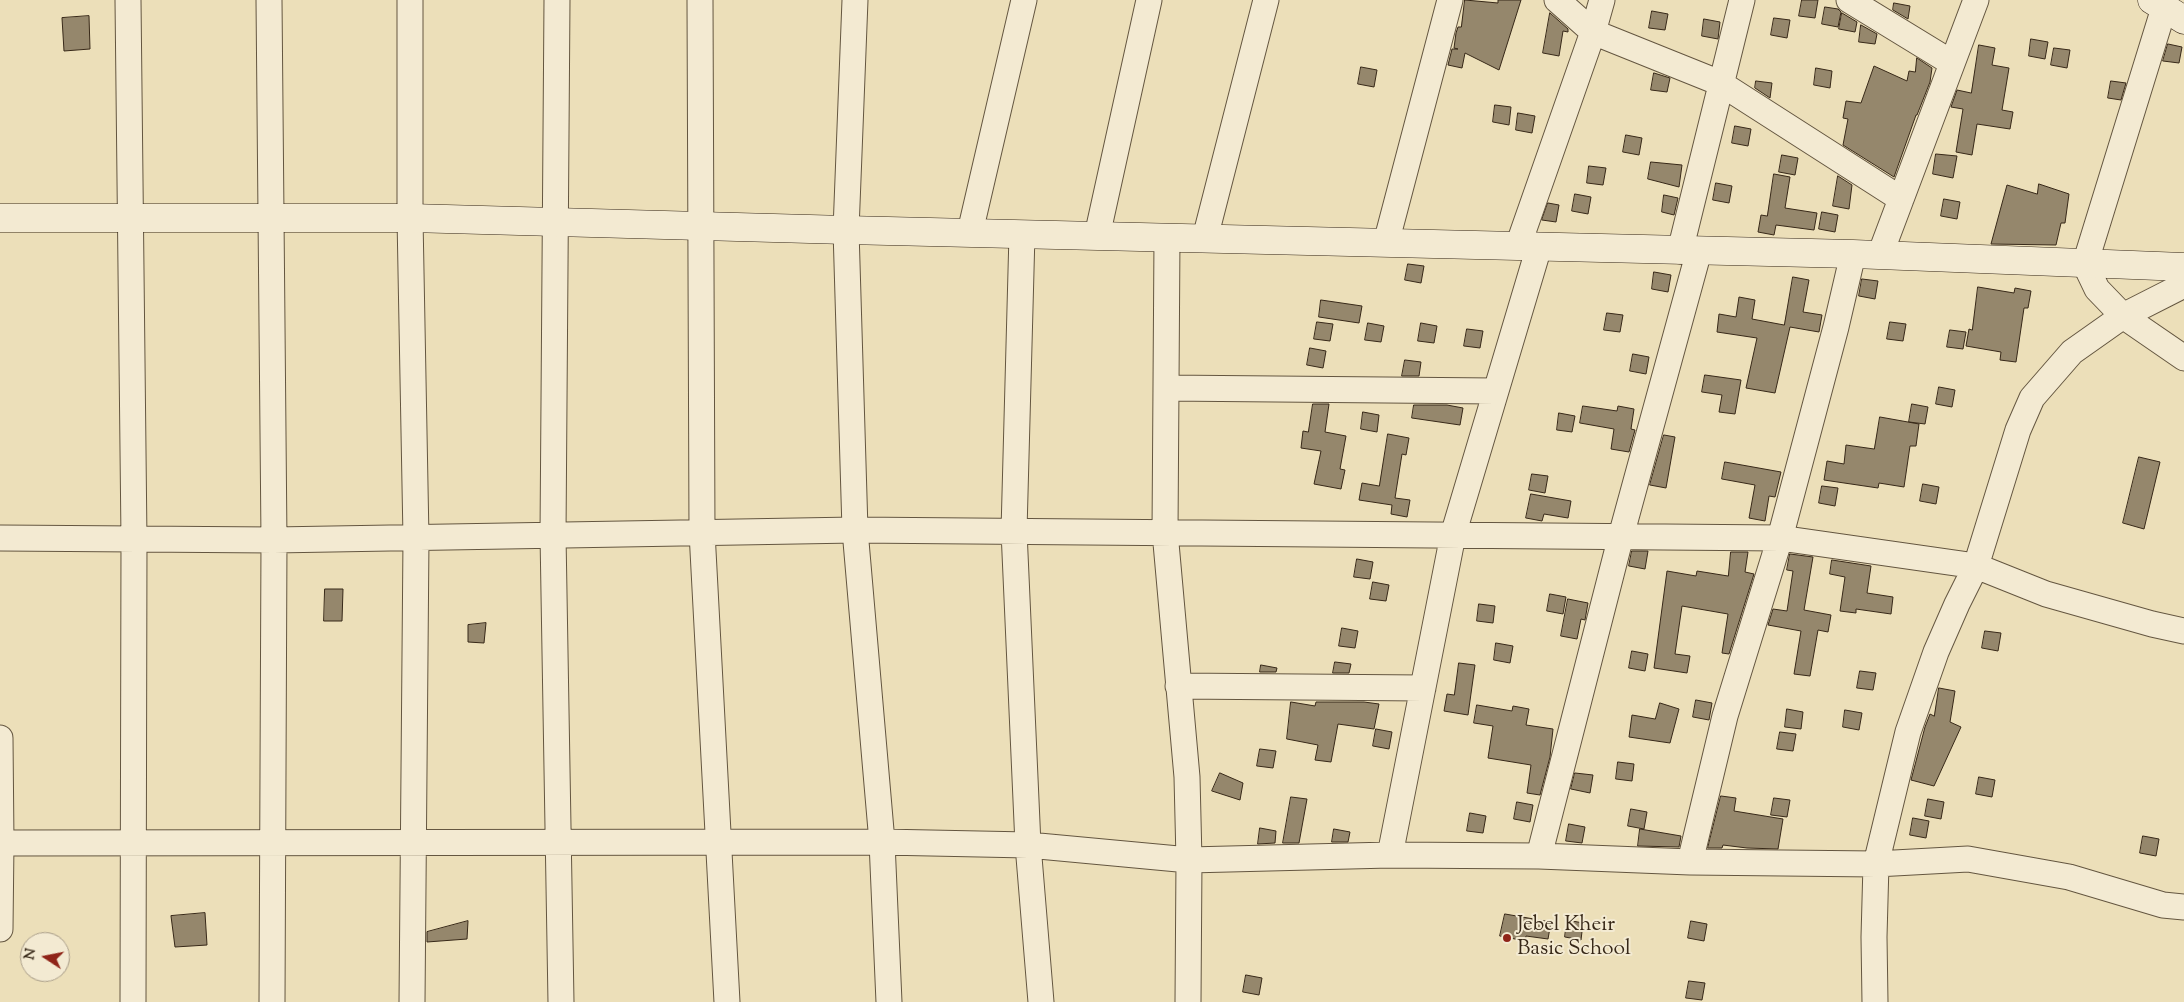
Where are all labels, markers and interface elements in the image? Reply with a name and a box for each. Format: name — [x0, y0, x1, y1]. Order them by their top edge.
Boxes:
place label: Jebel Kheir Basic School — [1517, 913, 1631, 963]
north arrow — [20, 932, 70, 982]
marker: Jebel Kheir Basic School — [1501, 932, 1513, 944]
text: N — [20, 947, 42, 962]

